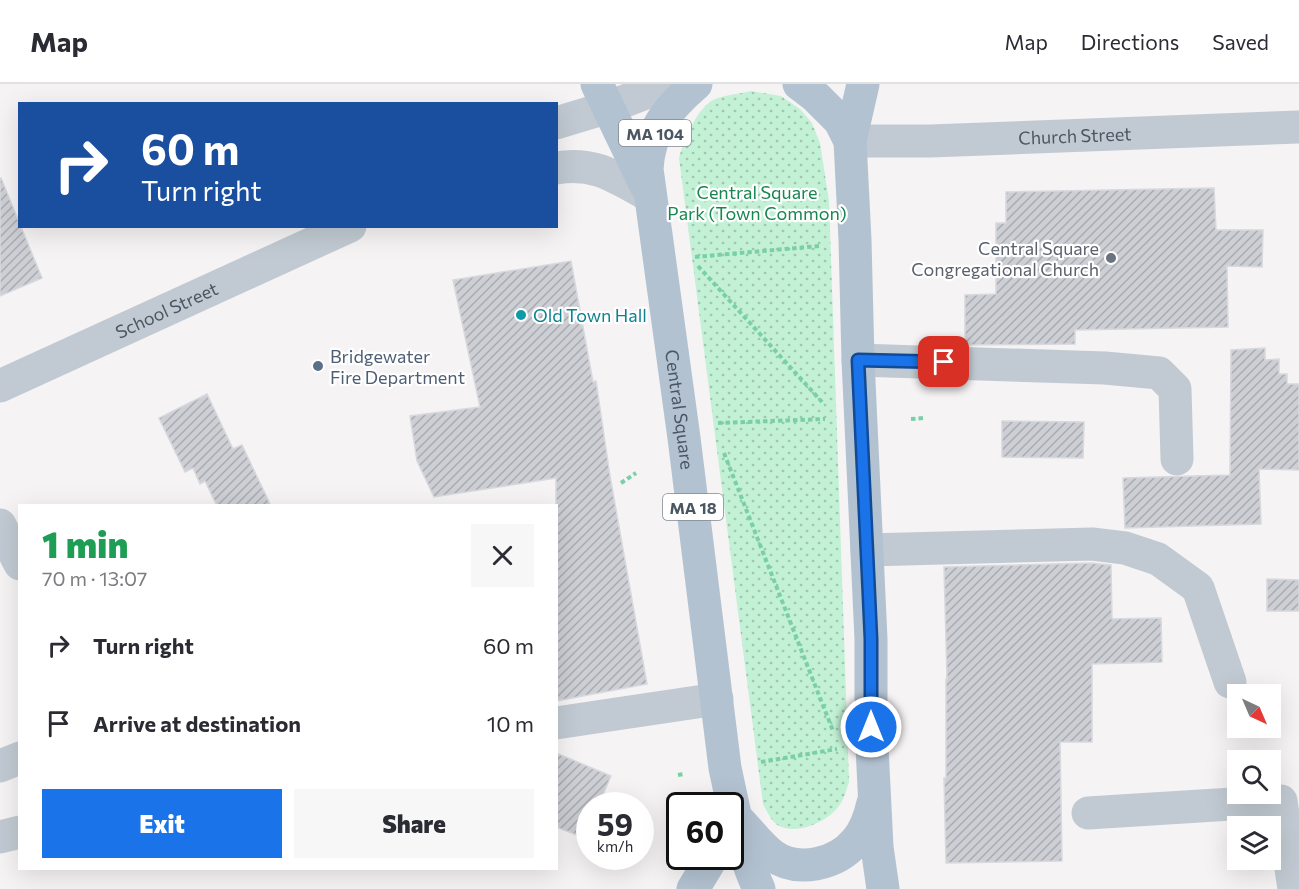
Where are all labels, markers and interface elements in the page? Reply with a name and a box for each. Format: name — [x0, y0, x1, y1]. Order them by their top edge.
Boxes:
text: Map — [30, 24, 88, 58]
text: Map — [1005, 29, 1048, 54]
text: Directions — [1081, 29, 1179, 54]
text: Saved — [1212, 29, 1269, 54]
road number: MA 104 — [619, 120, 691, 146]
text: 60 m — [141, 122, 240, 174]
street label: Church Street — [1018, 122, 1132, 149]
icon: right — [42, 126, 120, 204]
text: Turn right — [141, 174, 261, 207]
park label: Central Square Park (Town Common) — [667, 181, 847, 224]
place label: Central Square Congregational Church — [911, 237, 1099, 280]
marker: Central Square Congregational Church — [1104, 251, 1118, 265]
street label: School Street — [112, 277, 221, 343]
place label: Old Town Hall — [533, 304, 647, 326]
marker: Old Town Hall — [514, 308, 528, 322]
pin — [918, 336, 969, 387]
place label: Bridgewater Fire Department — [330, 345, 465, 388]
icon: arrive — [927, 345, 960, 378]
street label: Central Square — [661, 348, 699, 471]
marker: Bridgewater Fire Department — [311, 359, 325, 373]
road number: MA 18 — [663, 494, 723, 520]
text: 1 min — [42, 521, 128, 565]
button: close — [471, 524, 534, 587]
text: 70 m · 13:07 — [42, 566, 147, 590]
icon: right — [42, 629, 75, 662]
text: Turn right — [93, 632, 194, 659]
text: 60 m — [483, 632, 534, 659]
north arrow — [1227, 684, 1281, 738]
map controls — [1227, 684, 1281, 870]
position arrow — [839, 695, 903, 759]
icon: arrive — [42, 707, 75, 740]
text: Arrive at destination — [93, 710, 301, 737]
text: 10 m — [487, 710, 534, 737]
button: search — [1227, 750, 1281, 804]
button: Exit — [42, 789, 282, 858]
button: Share — [294, 789, 534, 858]
speed limit sign: 60 — [666, 792, 744, 870]
text: 59 — [597, 805, 633, 842]
button: layers — [1227, 816, 1281, 870]
text: km/h — [597, 837, 633, 855]

